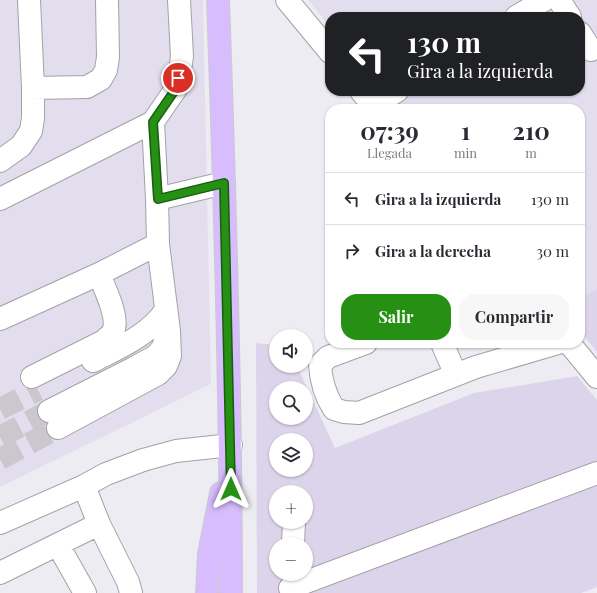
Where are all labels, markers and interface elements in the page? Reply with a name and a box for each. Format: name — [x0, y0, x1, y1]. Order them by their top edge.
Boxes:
text: 130 m — [407, 23, 481, 60]
icon: left — [341, 28, 393, 80]
text: Gira a la izquierda — [407, 59, 553, 83]
pin — [161, 61, 195, 95]
icon: arrive — [167, 67, 189, 89]
text: 07:39 — [360, 114, 419, 146]
text: 1 — [461, 114, 470, 146]
text: 210 — [512, 114, 550, 146]
text: Llegada — [367, 144, 412, 161]
text: min — [454, 144, 477, 161]
text: m — [525, 144, 537, 161]
icon: left — [341, 188, 363, 210]
text: Gira a la izquierda — [375, 189, 501, 209]
text: 130 m — [531, 189, 569, 209]
icon: right — [341, 240, 363, 262]
text: Gira a la derecha — [375, 241, 491, 261]
text: 30 m — [536, 241, 569, 261]
button: Salir — [341, 294, 451, 340]
button: Compartir — [459, 294, 569, 340]
map controls — [269, 329, 313, 581]
button: sound — [269, 329, 313, 373]
button: search — [269, 381, 313, 425]
button: layers — [269, 433, 313, 477]
position arrow — [210, 468, 252, 510]
button: + — [269, 485, 313, 529]
button: − — [269, 537, 313, 581]

